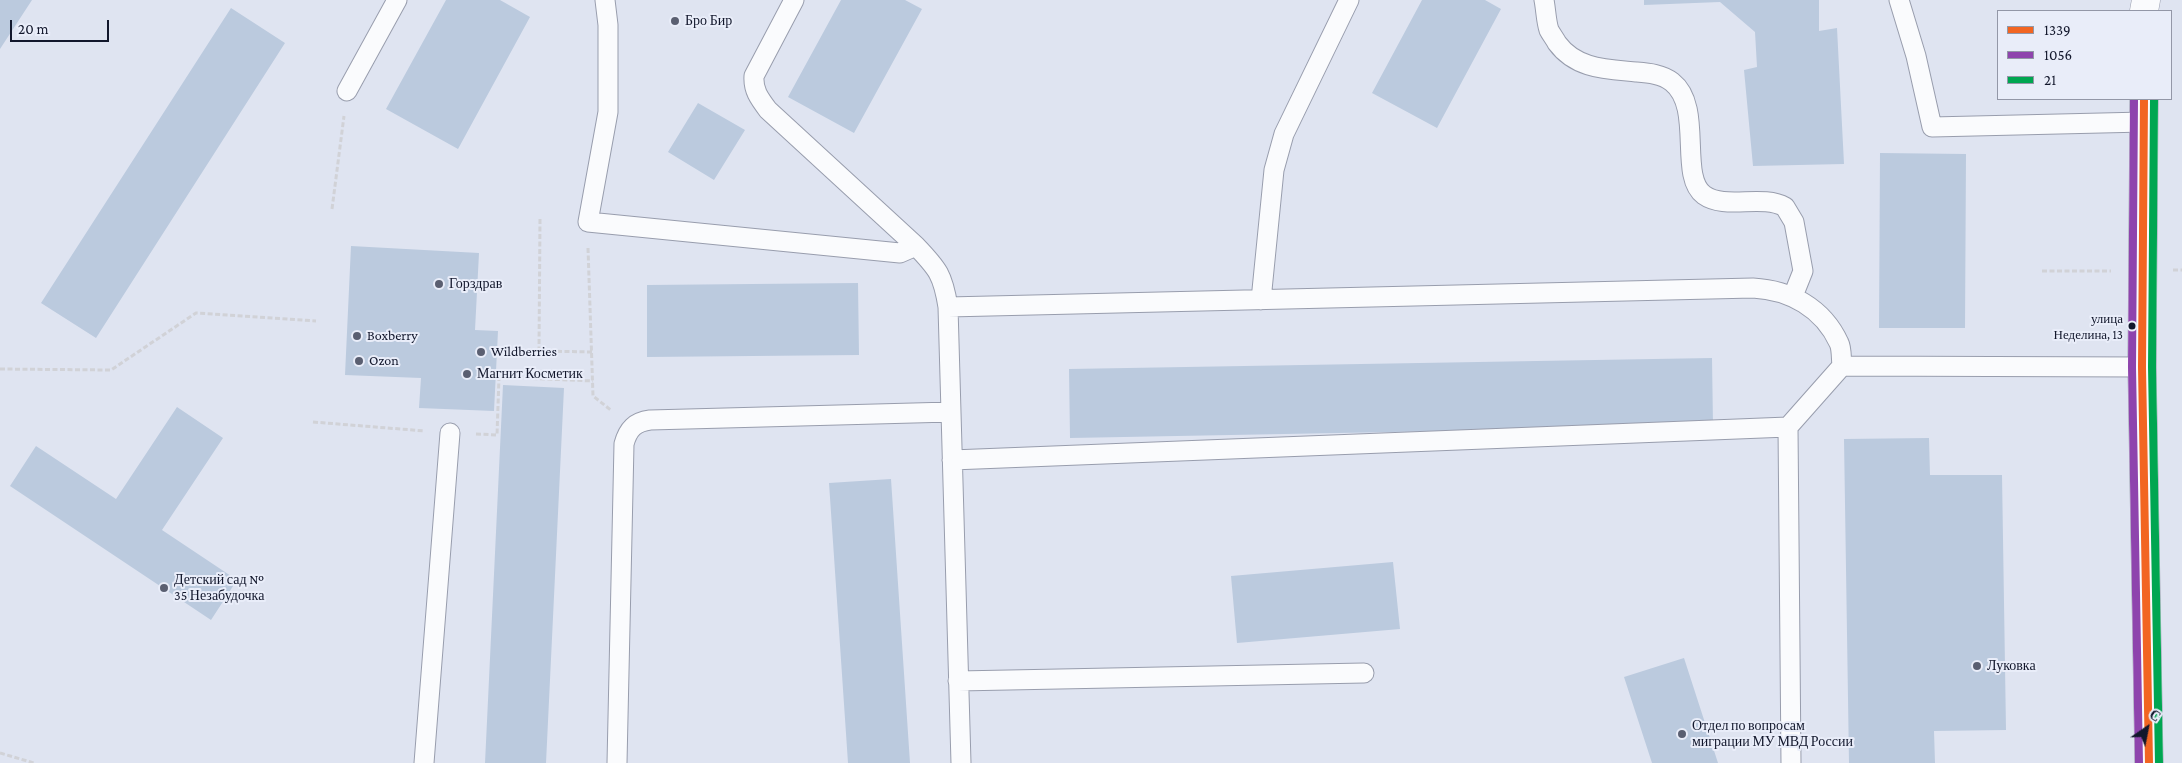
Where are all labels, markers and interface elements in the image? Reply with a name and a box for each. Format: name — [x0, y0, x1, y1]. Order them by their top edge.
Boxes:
scale bar — [12, 10, 111, 42]
legend — [1997, 10, 2172, 100]
place label: Бро Бир — [685, 13, 732, 29]
marker: Бро Бир — [669, 15, 681, 27]
text: 20 m — [18, 21, 49, 37]
text: 1339 — [2044, 22, 2071, 38]
text: 1056 — [2044, 47, 2072, 63]
text: 21 — [2044, 72, 2056, 88]
place label: Горздрав — [449, 276, 502, 292]
marker: Горздрав — [433, 278, 445, 290]
place label: улица Неделина, 13 — [2054, 311, 2123, 342]
marker: улица Неделина, 13 — [2127, 321, 2137, 331]
place label: Boxberry — [367, 328, 418, 344]
marker: Boxberry — [351, 330, 363, 342]
place label: Wildberries — [491, 344, 557, 360]
marker: Wildberries — [475, 346, 487, 358]
place label: Ozon — [369, 353, 399, 369]
marker: Ozon — [353, 355, 365, 367]
place label: Магнит Косметик — [477, 366, 583, 382]
marker: Магнит Косметик — [461, 368, 473, 380]
place label: Детский сад № 35 Незабудочка — [174, 572, 264, 604]
marker: Детский сад № 35 Незабудочка — [158, 582, 170, 594]
place label: Луковка — [1987, 658, 2036, 674]
marker: Луковка — [1971, 660, 1983, 672]
north arrow — [2122, 703, 2172, 753]
text: С — [2147, 706, 2164, 725]
place label: Отдел по вопросам миграции МУ МВД России — [1692, 718, 1853, 750]
marker: Отдел по вопросам миграции МУ МВД России — [1676, 728, 1688, 740]

